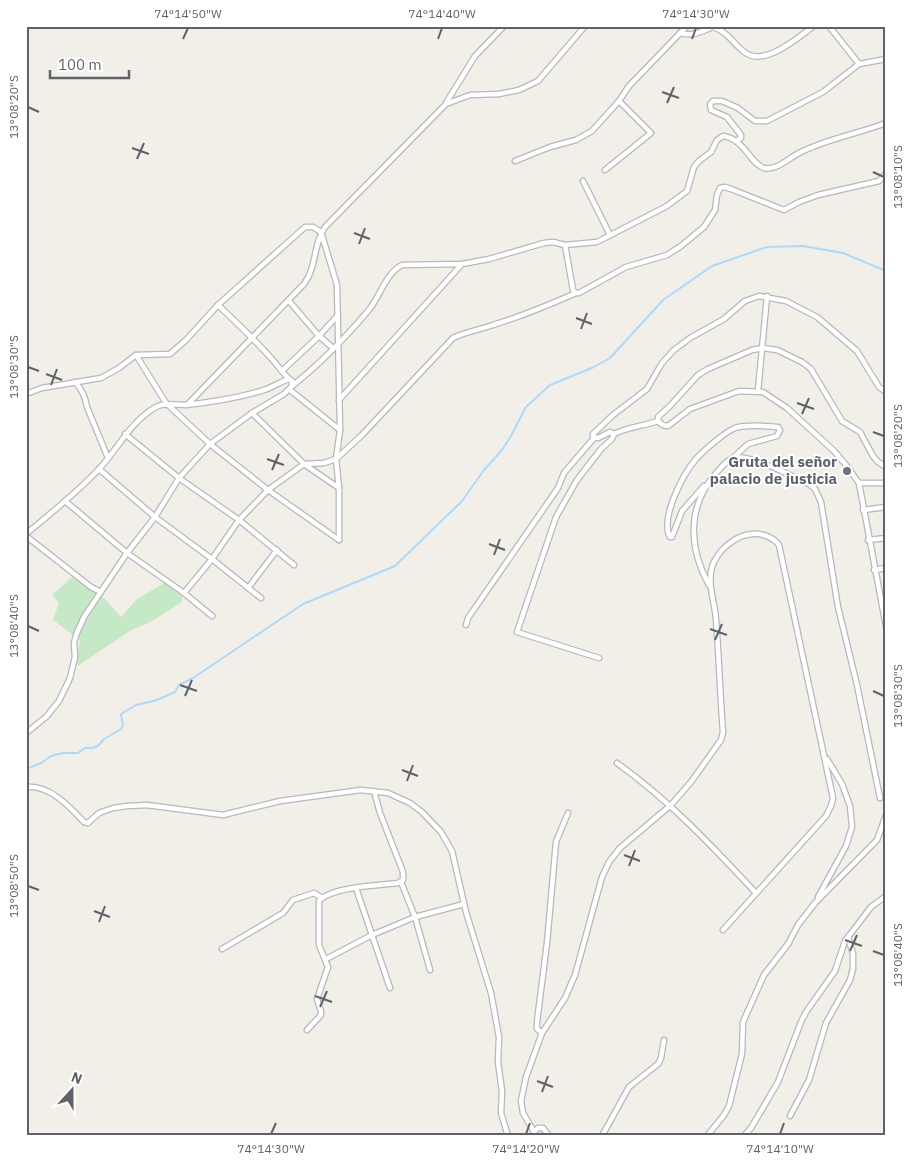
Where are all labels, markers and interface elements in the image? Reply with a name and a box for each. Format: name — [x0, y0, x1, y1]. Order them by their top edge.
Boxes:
text: 74°14'50"W — [154, 6, 222, 21]
text: 74°14'40"W — [408, 6, 476, 21]
text: 74°14'30"W — [662, 6, 730, 21]
scale bar — [50, 48, 129, 80]
text: 100 m — [58, 55, 102, 74]
text: 13°08'20"S — [6, 75, 21, 139]
text: 13°08'10"S — [890, 145, 905, 209]
text: 13°08'30"S — [6, 335, 21, 399]
text: 13°08'20"S — [890, 404, 905, 468]
place label: Gruta del señor palacio de justicia — [710, 452, 837, 488]
marker: Gruta del señor palacio de justicia — [841, 465, 853, 477]
text: 13°08'40"S — [6, 594, 21, 658]
text: 13°08'30"S — [890, 664, 905, 728]
text: 13°08'50"S — [6, 854, 21, 918]
text: 13°08'40"S — [890, 923, 905, 987]
north arrow — [48, 1064, 98, 1114]
text: N — [69, 1068, 85, 1088]
text: 74°14'30"W — [237, 1141, 305, 1156]
text: 74°14'20"W — [492, 1141, 560, 1156]
text: 74°14'10"W — [746, 1141, 814, 1156]

